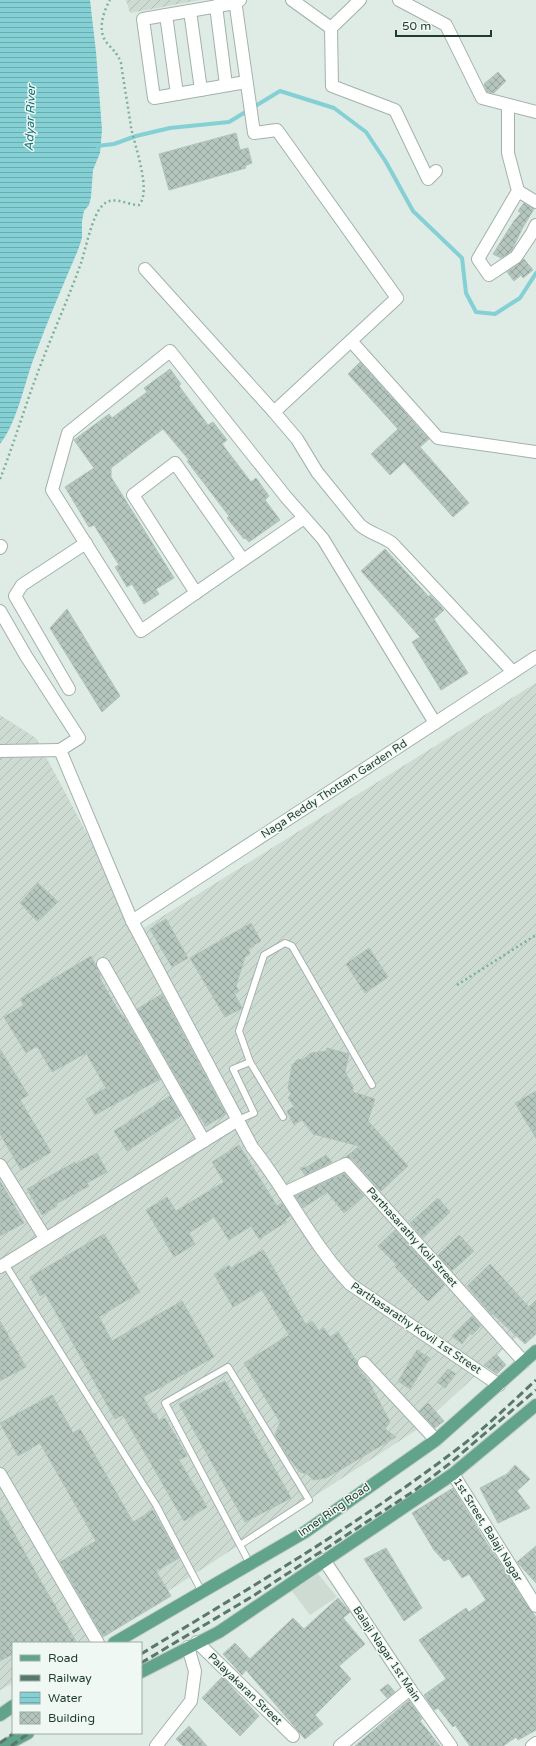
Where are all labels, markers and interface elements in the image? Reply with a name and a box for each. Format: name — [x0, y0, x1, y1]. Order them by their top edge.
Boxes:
scale bar — [396, 12, 491, 38]
text: 50 m — [402, 19, 431, 33]
water label: Adyar River — [22, 83, 38, 151]
street label: Naga Reddy Thottam Garden Rd — [259, 737, 409, 841]
street label: Parthasarathy Koil Street — [364, 1184, 460, 1290]
street label: Parthasarathy Kovil 1st Street — [348, 1279, 484, 1377]
street label: 1st Street, Balaji Nagar — [451, 1476, 526, 1585]
street label: Inner Ring Road — [296, 1480, 372, 1540]
street label: Balaji Nagar 1st Main — [350, 1604, 424, 1704]
legend — [12, 1642, 142, 1734]
street label: Palayakaran Street — [205, 1650, 285, 1728]
text: Road — [48, 1651, 78, 1665]
text: Railway — [48, 1671, 92, 1685]
text: Water — [48, 1691, 83, 1705]
text: Building — [48, 1711, 95, 1725]

